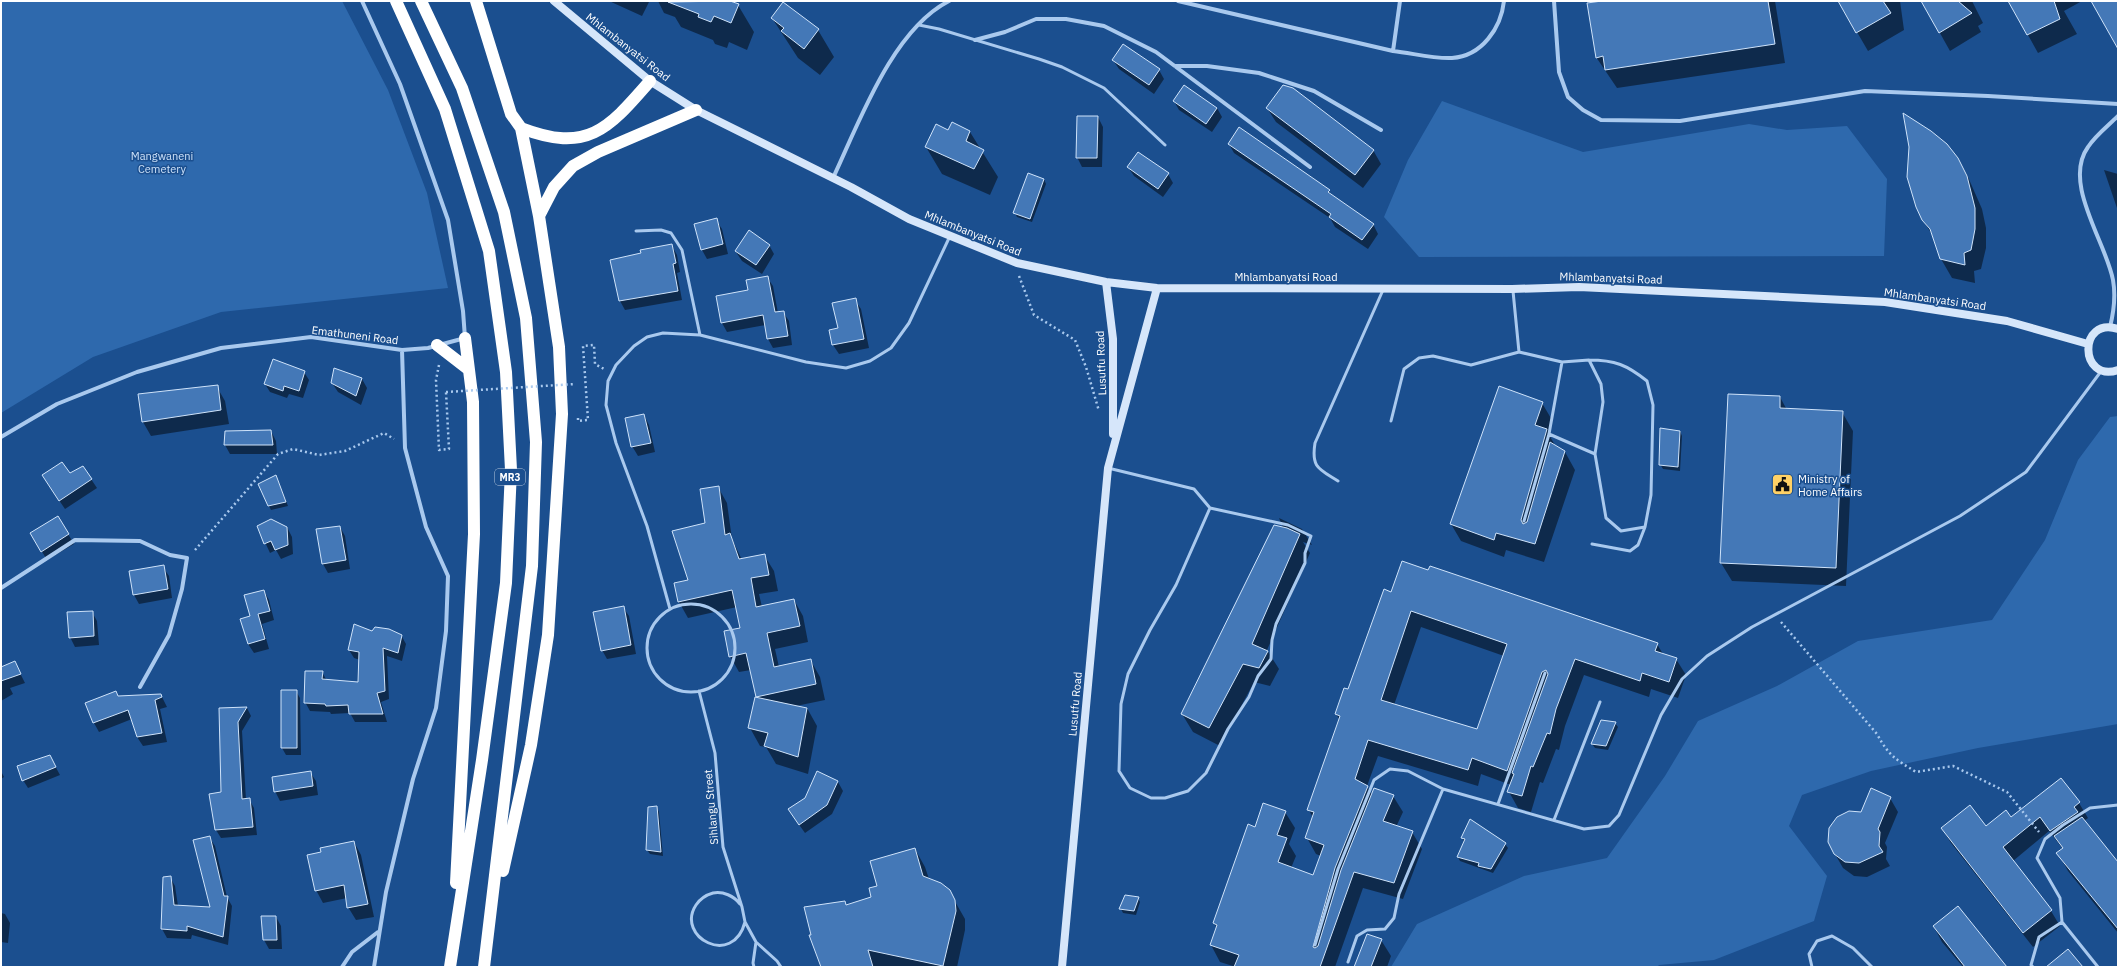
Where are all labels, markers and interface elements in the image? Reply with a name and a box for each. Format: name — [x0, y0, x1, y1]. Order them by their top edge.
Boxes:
street label: Mhlambanyatsi Road — [583, 10, 673, 84]
park label: Mangwaneni Cemetery — [131, 149, 193, 176]
street label: Mhlambanyatsi Road — [923, 207, 1023, 259]
street label: Mhlambanyatsi Road — [1559, 269, 1663, 287]
street label: Mhlambanyatsi Road — [1234, 270, 1338, 284]
street label: Mhlambanyatsi Road — [1883, 285, 1987, 313]
street label: Emathuneni Road — [311, 323, 399, 347]
street label: Lusutfu Road — [1093, 330, 1109, 396]
road number: MR3 — [495, 469, 525, 485]
public building icon: Ministry of Home Affairs — [1769, 472, 1795, 498]
place label: Ministry of Home Affairs — [1798, 472, 1862, 499]
street label: Lusutfu Road — [1065, 671, 1085, 737]
street label: Sihlangu Street — [701, 769, 721, 845]

